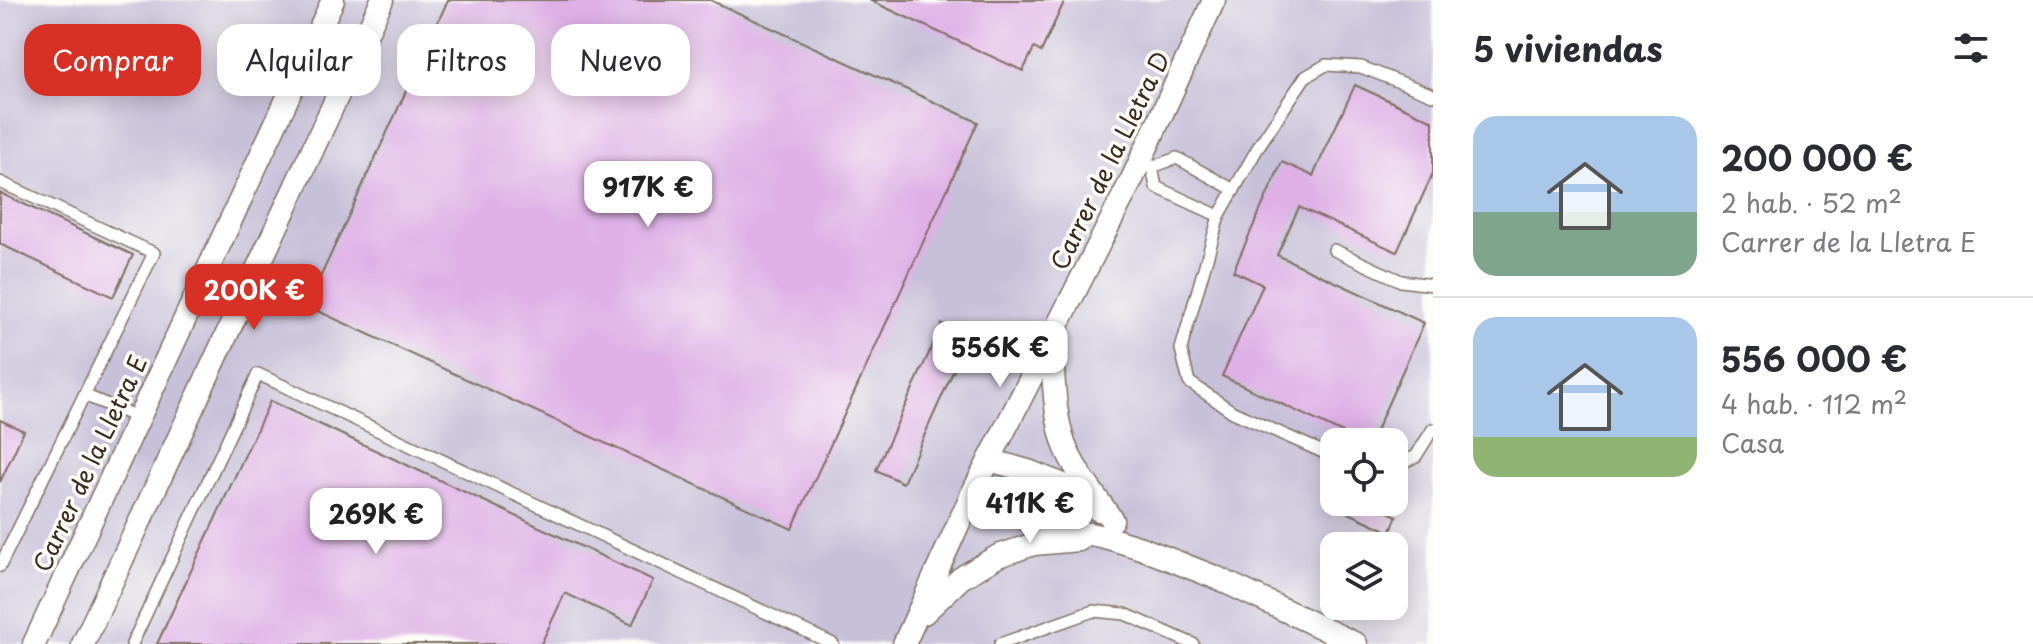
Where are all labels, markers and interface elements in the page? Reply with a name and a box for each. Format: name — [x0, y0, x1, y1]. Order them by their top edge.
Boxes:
text: 5 viviendas — [1473, 22, 1663, 74]
chip: Comprar — [24, 24, 201, 96]
chip: Alquilar — [217, 24, 381, 96]
chip: Filtros — [397, 24, 535, 96]
chip: Nuevo — [551, 24, 690, 96]
icon: filters — [1949, 26, 1993, 70]
street label: Carrer de la Lletra D — [1040, 45, 1178, 275]
text: 200 000 € — [1721, 131, 1913, 183]
icon: home — [1537, 148, 1633, 244]
pin: 917K € — [583, 161, 713, 229]
text: 917K € — [602, 167, 694, 206]
text: 2 hab. · 52 m² — [1721, 183, 1902, 222]
text: Carrer de la Lletra E — [1721, 222, 1976, 261]
pin: 200K € — [189, 264, 319, 332]
text: 200K € — [203, 270, 305, 309]
pin: 556K € — [935, 321, 1065, 389]
text: 556K € — [951, 327, 1049, 366]
text: 556 000 € — [1721, 332, 1907, 384]
street label: Carrer de la Lletra E — [23, 349, 155, 577]
icon: home — [1537, 349, 1633, 445]
text: 4 hab. · 112 m² — [1721, 384, 1907, 423]
text: Casa — [1721, 423, 1784, 462]
map controls — [1320, 428, 1408, 620]
button: locate — [1320, 428, 1408, 516]
pin: 411K € — [965, 477, 1095, 545]
text: 411K € — [986, 483, 1074, 522]
pin: 269K € — [311, 488, 441, 556]
text: 269K € — [328, 494, 424, 533]
button: layers — [1320, 532, 1408, 620]

